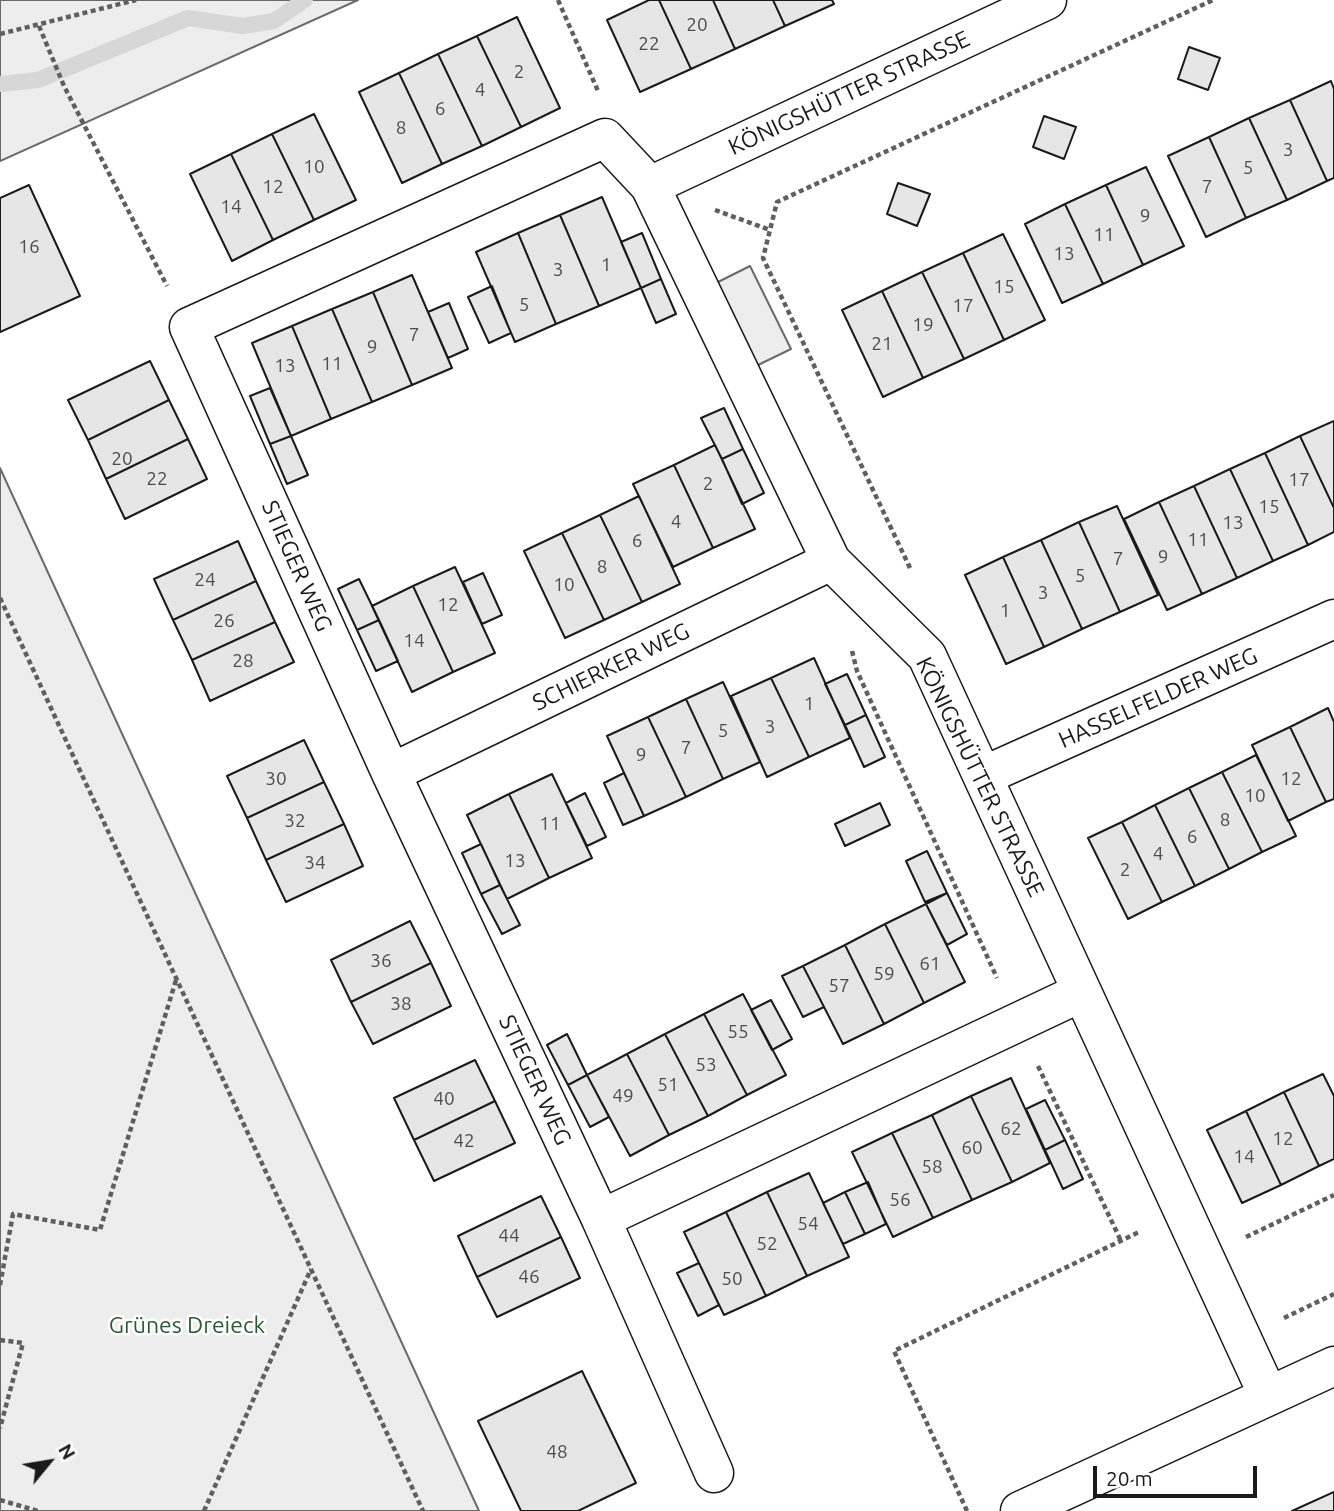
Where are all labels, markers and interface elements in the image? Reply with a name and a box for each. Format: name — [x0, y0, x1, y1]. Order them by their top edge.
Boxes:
house number: 20 — [686, 14, 708, 36]
street label: KÖNIGSHÜTTER STRASSE — [724, 25, 974, 161]
house number: 22 — [638, 33, 660, 55]
house number: 2 — [514, 61, 524, 83]
house number: 4 — [475, 79, 485, 101]
house number: 6 — [435, 98, 445, 120]
house number: 8 — [396, 117, 406, 139]
house number: 3 — [1283, 139, 1293, 161]
house number: 10 — [303, 156, 325, 178]
house number: 5 — [1243, 157, 1253, 179]
house number: 12 — [262, 176, 284, 198]
house number: 7 — [1202, 176, 1212, 198]
house number: 14 — [220, 196, 242, 218]
house number: 9 — [1140, 205, 1150, 227]
house number: 11 — [1093, 224, 1115, 246]
house number: 16 — [18, 236, 40, 258]
house number: 13 — [1053, 243, 1075, 265]
house number: 1 — [601, 254, 611, 276]
house number: 3 — [553, 259, 563, 281]
house number: 15 — [993, 276, 1015, 298]
house number: 5 — [519, 294, 529, 316]
house number: 17 — [952, 295, 974, 317]
house number: 19 — [912, 314, 934, 336]
house number: 7 — [409, 324, 419, 346]
house number: 21 — [871, 333, 893, 355]
house number: 9 — [367, 336, 377, 358]
house number: 11 — [321, 353, 343, 375]
house number: 13 — [274, 355, 296, 377]
house number: 20 — [111, 448, 133, 470]
house number: 22 — [146, 468, 168, 490]
house number: 17 — [1288, 469, 1310, 491]
house number: 2 — [703, 473, 713, 495]
street label: STIEGER WEG — [256, 496, 338, 636]
house number: 15 — [1258, 496, 1280, 518]
house number: 4 — [671, 511, 681, 533]
house number: 13 — [1222, 512, 1244, 534]
house number: 11 — [1187, 529, 1209, 551]
house number: 6 — [632, 530, 642, 552]
house number: 9 — [1158, 546, 1168, 568]
house number: 7 — [1113, 548, 1123, 570]
house number: 8 — [597, 556, 607, 578]
house number: 5 — [1075, 565, 1085, 587]
house number: 24 — [194, 569, 216, 591]
house number: 10 — [553, 574, 575, 596]
house number: 3 — [1038, 582, 1048, 604]
house number: 12 — [437, 594, 459, 616]
house number: 1 — [1000, 600, 1010, 622]
house number: 26 — [213, 610, 235, 632]
street label: SCHIERKER WEG — [528, 617, 694, 717]
house number: 14 — [403, 630, 425, 652]
street label: HASSELFELDER WEG — [1054, 642, 1262, 754]
house number: 28 — [232, 650, 254, 672]
street label: KÖNIGSHÜTTER STRASSE — [910, 653, 1050, 901]
house number: 1 — [804, 693, 814, 715]
house number: 3 — [765, 716, 775, 738]
house number: 5 — [718, 720, 728, 742]
house number: 7 — [681, 737, 691, 759]
house number: 9 — [636, 744, 646, 766]
house number: 30 — [265, 768, 287, 790]
house number: 12 — [1280, 768, 1302, 790]
house number: 10 — [1244, 785, 1266, 807]
house number: 8 — [1220, 809, 1230, 831]
house number: 32 — [284, 810, 306, 832]
house number: 11 — [539, 813, 561, 835]
house number: 6 — [1187, 826, 1197, 848]
house number: 4 — [1153, 843, 1163, 865]
house number: 13 — [504, 850, 526, 872]
house number: 34 — [304, 852, 326, 874]
house number: 2 — [1120, 859, 1130, 881]
house number: 36 — [370, 950, 392, 972]
house number: 61 — [919, 953, 941, 975]
house number: 59 — [873, 963, 895, 985]
house number: 57 — [828, 975, 850, 997]
house number: 38 — [390, 993, 412, 1015]
street label: STIEGER WEG — [493, 1011, 577, 1149]
house number: 55 — [727, 1021, 749, 1043]
house number: 53 — [695, 1054, 717, 1076]
house number: 51 — [657, 1074, 679, 1096]
house number: 49 — [612, 1085, 634, 1107]
house number: 40 — [433, 1088, 455, 1110]
house number: 62 — [1000, 1118, 1022, 1140]
house number: 12 — [1272, 1128, 1294, 1150]
house number: 42 — [453, 1130, 475, 1152]
house number: 60 — [961, 1137, 983, 1159]
house number: 14 — [1233, 1146, 1255, 1168]
house number: 58 — [921, 1156, 943, 1178]
house number: 56 — [889, 1189, 911, 1211]
house number: 54 — [797, 1213, 819, 1235]
house number: 44 — [498, 1225, 520, 1247]
house number: 52 — [756, 1233, 778, 1255]
house number: 46 — [518, 1266, 540, 1288]
house number: 50 — [721, 1268, 743, 1290]
park label: Grünes Dreieck — [109, 1311, 265, 1339]
north arrow — [14, 1427, 84, 1497]
text: N — [54, 1440, 80, 1463]
house number: 48 — [546, 1441, 568, 1463]
scale bar — [1096, 1452, 1260, 1496]
text: 20 m — [1106, 1466, 1153, 1490]

